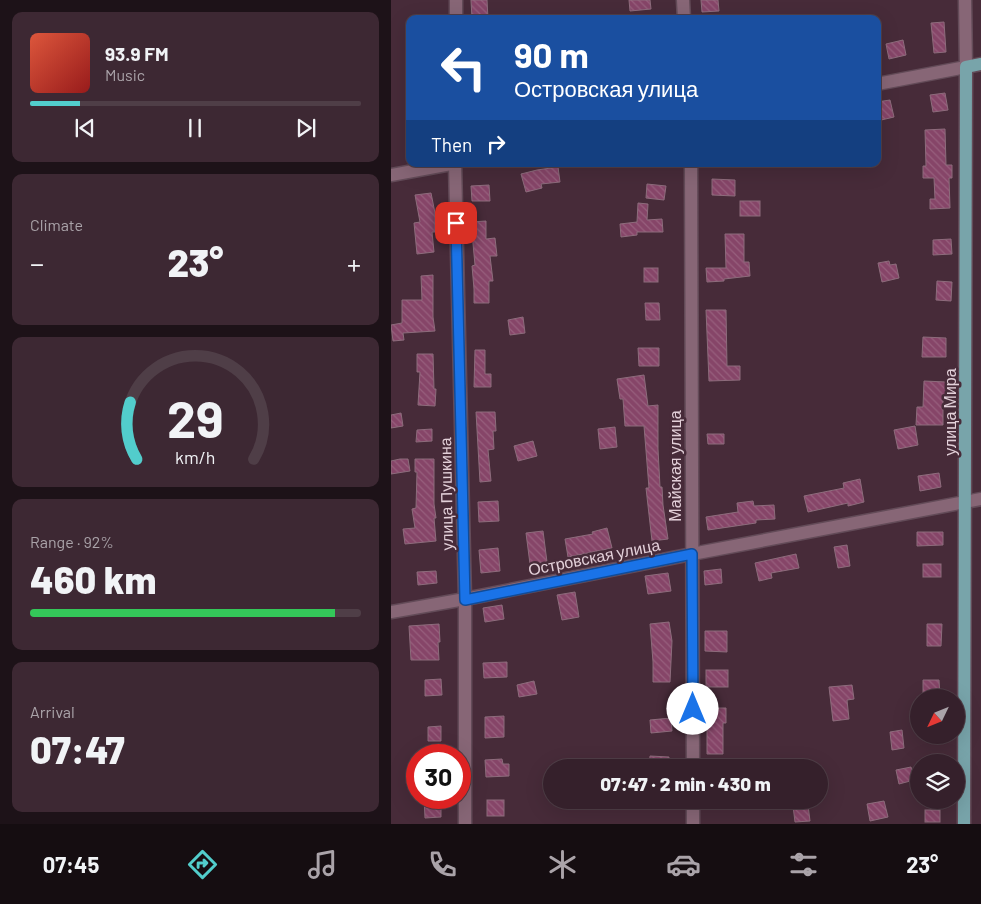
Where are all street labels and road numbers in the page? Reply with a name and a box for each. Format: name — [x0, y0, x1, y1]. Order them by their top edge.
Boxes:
street label: улица Мира — [940, 368, 959, 456]
street label: Майская улица — [665, 410, 684, 522]
street label: улица Пушкина — [435, 437, 456, 551]
street label: Островская улица — [526, 534, 662, 579]

